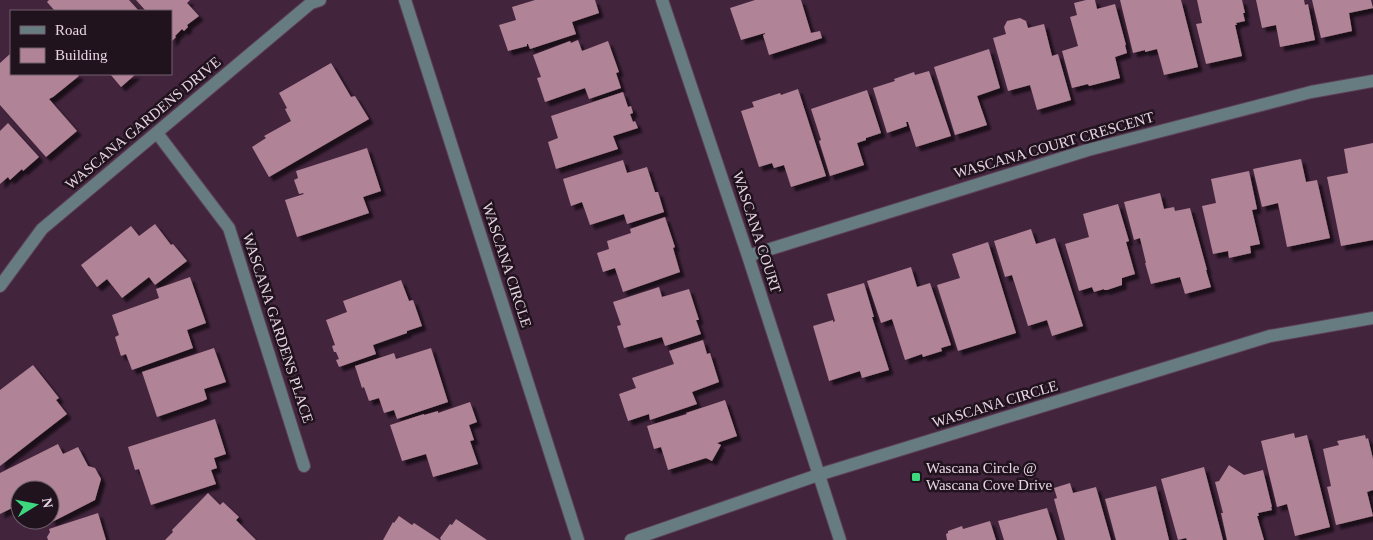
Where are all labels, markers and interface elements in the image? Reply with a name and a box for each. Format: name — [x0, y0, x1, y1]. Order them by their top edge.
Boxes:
legend — [10, 10, 172, 75]
text: Road — [55, 22, 87, 38]
text: Building — [55, 47, 108, 63]
street label: WASCANA GARDENS DRIVE — [62, 53, 224, 193]
street label: WASCANA COURT CRESCENT — [952, 109, 1156, 181]
street label: WASCANA COURT — [730, 169, 784, 295]
street label: WASCANA CIRCLE — [479, 201, 535, 329]
street label: WASCANA GARDENS PLACE — [240, 231, 316, 425]
street label: WASCANA CIRCLE — [930, 377, 1060, 431]
place label: Wascana Circle @ Wascana Cove Drive — [926, 460, 1053, 493]
marker: Wascana Circle @ Wascana Cove Drive — [910, 471, 922, 483]
north arrow — [10, 480, 60, 530]
text: N — [39, 497, 56, 509]

